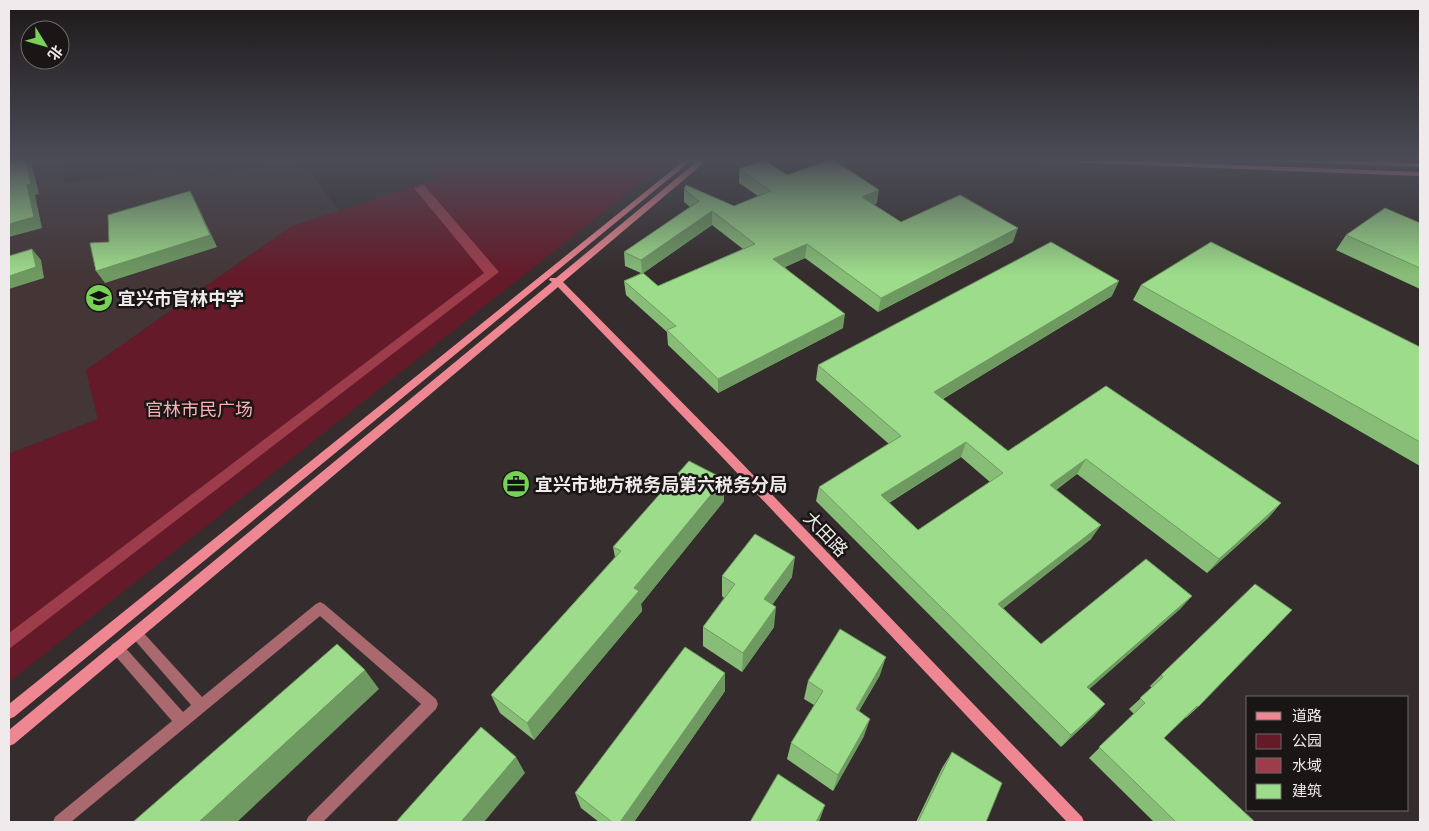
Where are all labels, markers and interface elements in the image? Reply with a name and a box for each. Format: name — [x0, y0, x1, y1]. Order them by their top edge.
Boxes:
north arrow — [20, 20, 70, 70]
text: 北 — [45, 42, 67, 64]
school or university icon: 宜兴市官林中学 — [84, 283, 114, 313]
place label: 宜兴市官林中学 — [118, 288, 244, 309]
park label: 官林市民广场 — [145, 399, 253, 420]
office icon: 宜兴市地方税务局第六税务分局 — [501, 469, 531, 499]
place label: 宜兴市地方税务局第六税务分局 — [535, 474, 787, 495]
street label: 大田路 — [800, 507, 852, 561]
legend — [1246, 696, 1409, 811]
text: 道路 — [1292, 706, 1322, 725]
text: 公园 — [1292, 731, 1322, 750]
text: 水域 — [1292, 756, 1322, 775]
text: 建筑 — [1292, 781, 1322, 800]

